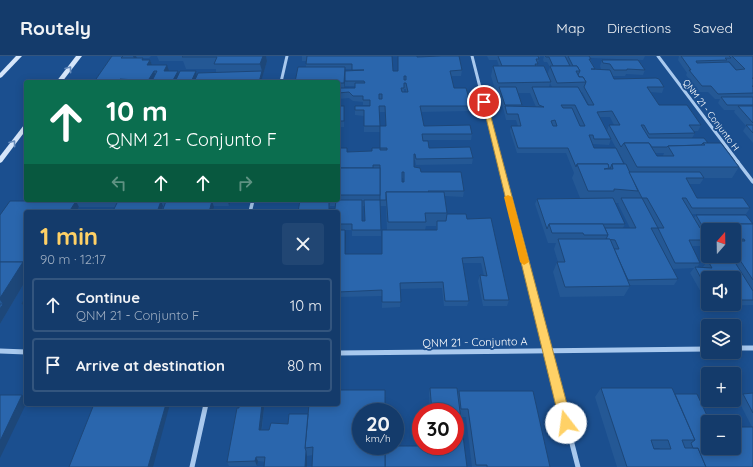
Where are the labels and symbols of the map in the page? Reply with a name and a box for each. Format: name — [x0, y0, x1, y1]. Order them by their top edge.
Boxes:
one-way arrow — [64, 66, 72, 73]
street label: QNM 21 - Conjunto H — [681, 77, 742, 153]
pin — [467, 85, 501, 119]
one-way arrow — [8, 141, 15, 148]
north arrow — [701, 223, 741, 263]
street label: QNM 21 - Conjunto A — [422, 334, 528, 350]
position arrow — [545, 402, 587, 444]
speed limit sign: 30 — [412, 403, 464, 455]

